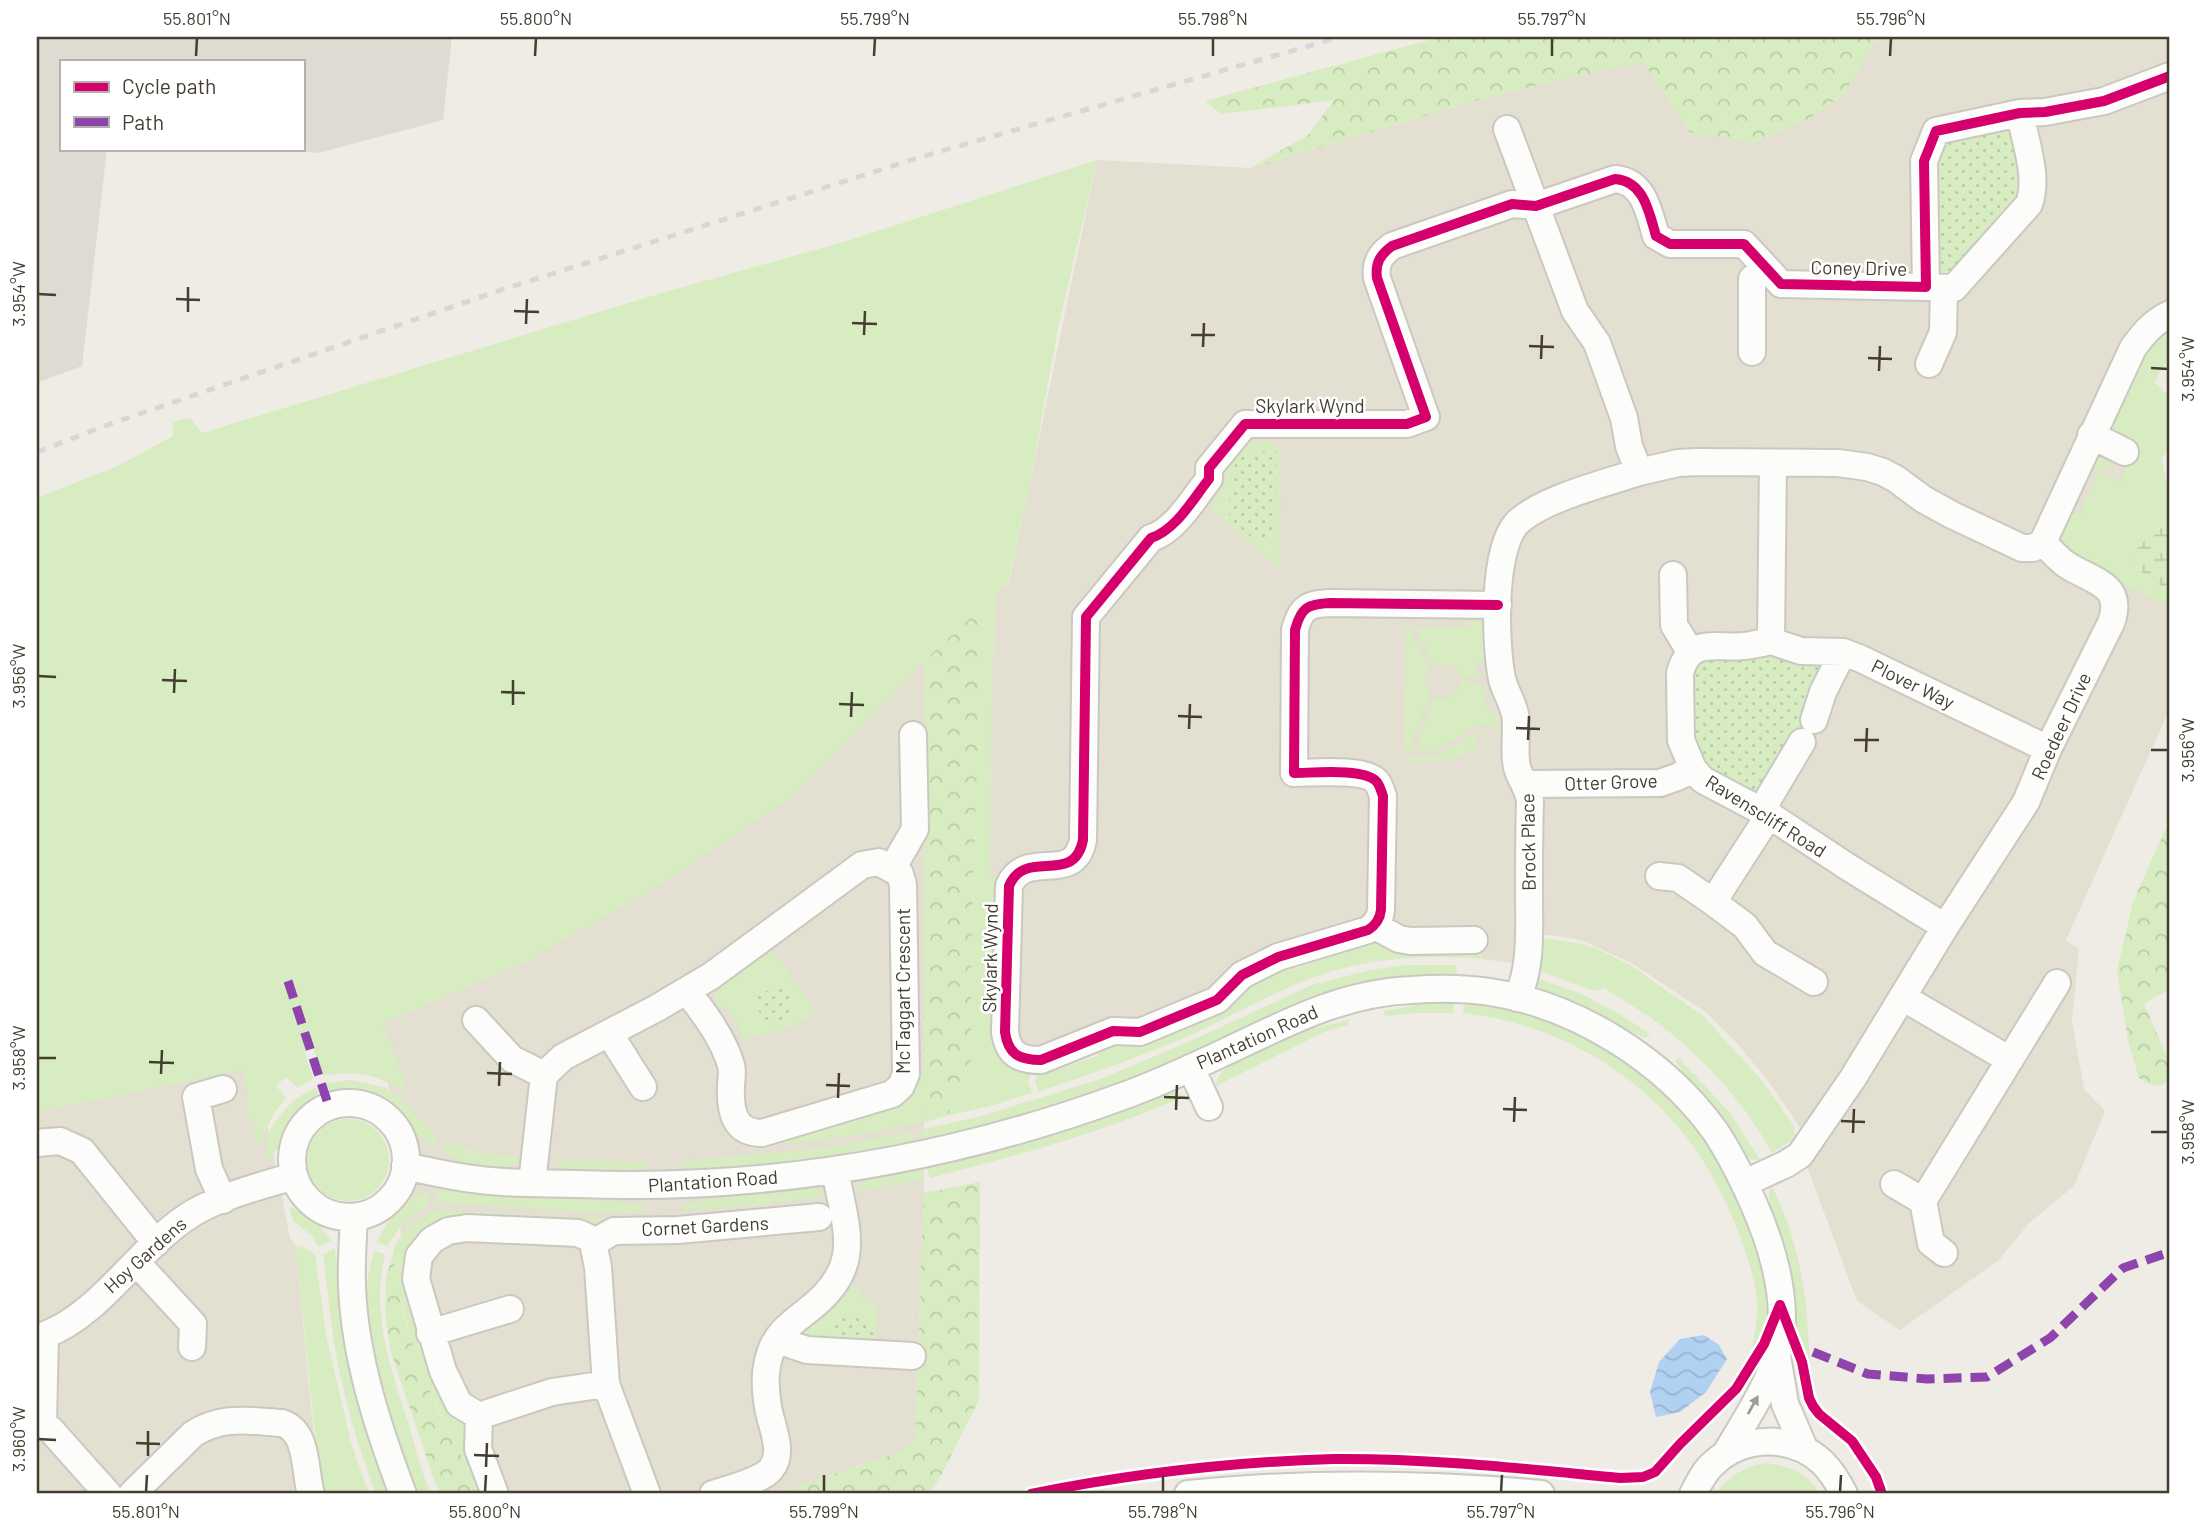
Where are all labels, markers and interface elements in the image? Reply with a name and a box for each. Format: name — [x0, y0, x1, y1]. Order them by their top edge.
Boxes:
text: 55.801°N — [163, 7, 231, 29]
text: 55.800°N — [500, 7, 572, 29]
text: 55.799°N — [840, 7, 910, 29]
text: 55.798°N — [1178, 7, 1248, 29]
text: 55.797°N — [1518, 7, 1586, 29]
text: 55.796°N — [1856, 7, 1926, 29]
legend — [60, 60, 304, 150]
text: Cycle path — [122, 73, 216, 98]
text: Path — [122, 109, 164, 134]
street label: Coney Drive — [1810, 255, 1908, 280]
text: 3.954°W — [7, 261, 29, 327]
text: 3.954°W — [2176, 336, 2198, 402]
street label: Skylark Wynd — [1255, 394, 1365, 417]
text: 3.956°W — [7, 643, 29, 708]
street label: Plover Way — [1868, 654, 1959, 714]
street label: Roedeer Drive — [2026, 668, 2095, 783]
text: 3.956°W — [2176, 717, 2198, 782]
street label: Otter Grove — [1564, 768, 1658, 795]
street label: Ravenscliff Road — [1702, 769, 1831, 862]
street label: Brock Place — [1515, 793, 1540, 891]
street label: Skylark Wynd — [977, 903, 1002, 1013]
street label: McTaggart Crescent — [891, 908, 914, 1074]
street label: Plantation Road — [1193, 1000, 1321, 1074]
text: 3.958°W — [7, 1025, 29, 1090]
text: 3.958°W — [2176, 1099, 2198, 1164]
street label: Plantation Road — [647, 1164, 779, 1197]
street label: Cornet Gardens — [641, 1211, 769, 1240]
street label: Hoy Gardens — [99, 1212, 191, 1298]
one-way arrow — [1747, 1396, 1759, 1415]
text: 3.960°W — [7, 1406, 29, 1472]
text: 55.801°N — [112, 1500, 180, 1522]
text: 55.800°N — [449, 1500, 521, 1522]
text: 55.799°N — [789, 1500, 859, 1522]
text: 55.798°N — [1128, 1500, 1198, 1522]
text: 55.797°N — [1467, 1500, 1535, 1522]
text: 55.796°N — [1805, 1500, 1875, 1522]

